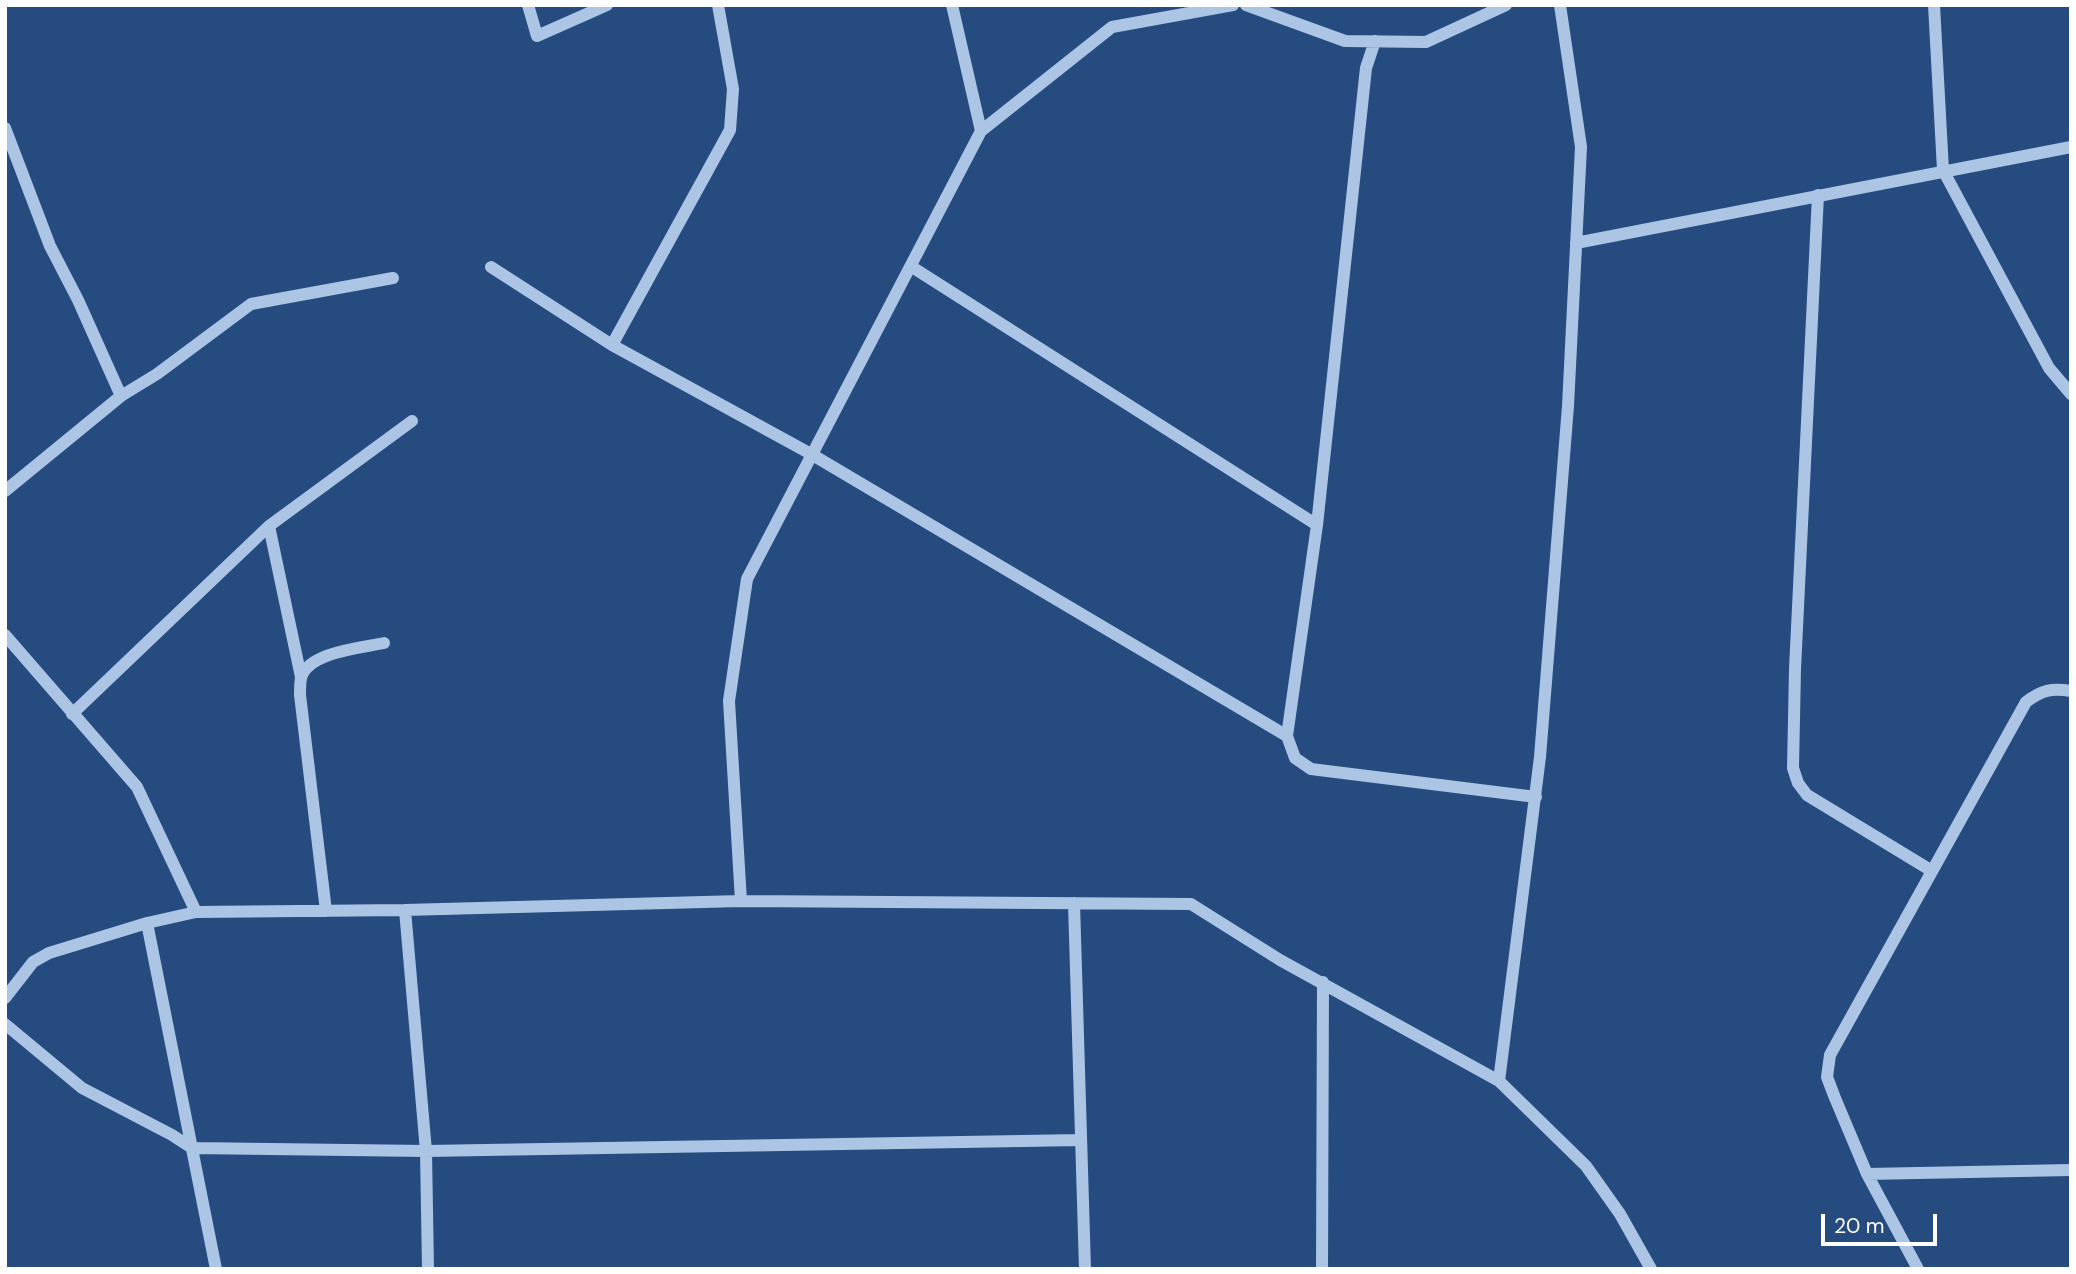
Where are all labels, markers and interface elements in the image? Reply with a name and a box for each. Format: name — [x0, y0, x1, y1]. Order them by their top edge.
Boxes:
scale bar — [1824, 1200, 1940, 1244]
text: 20 m — [1834, 1212, 1885, 1240]

